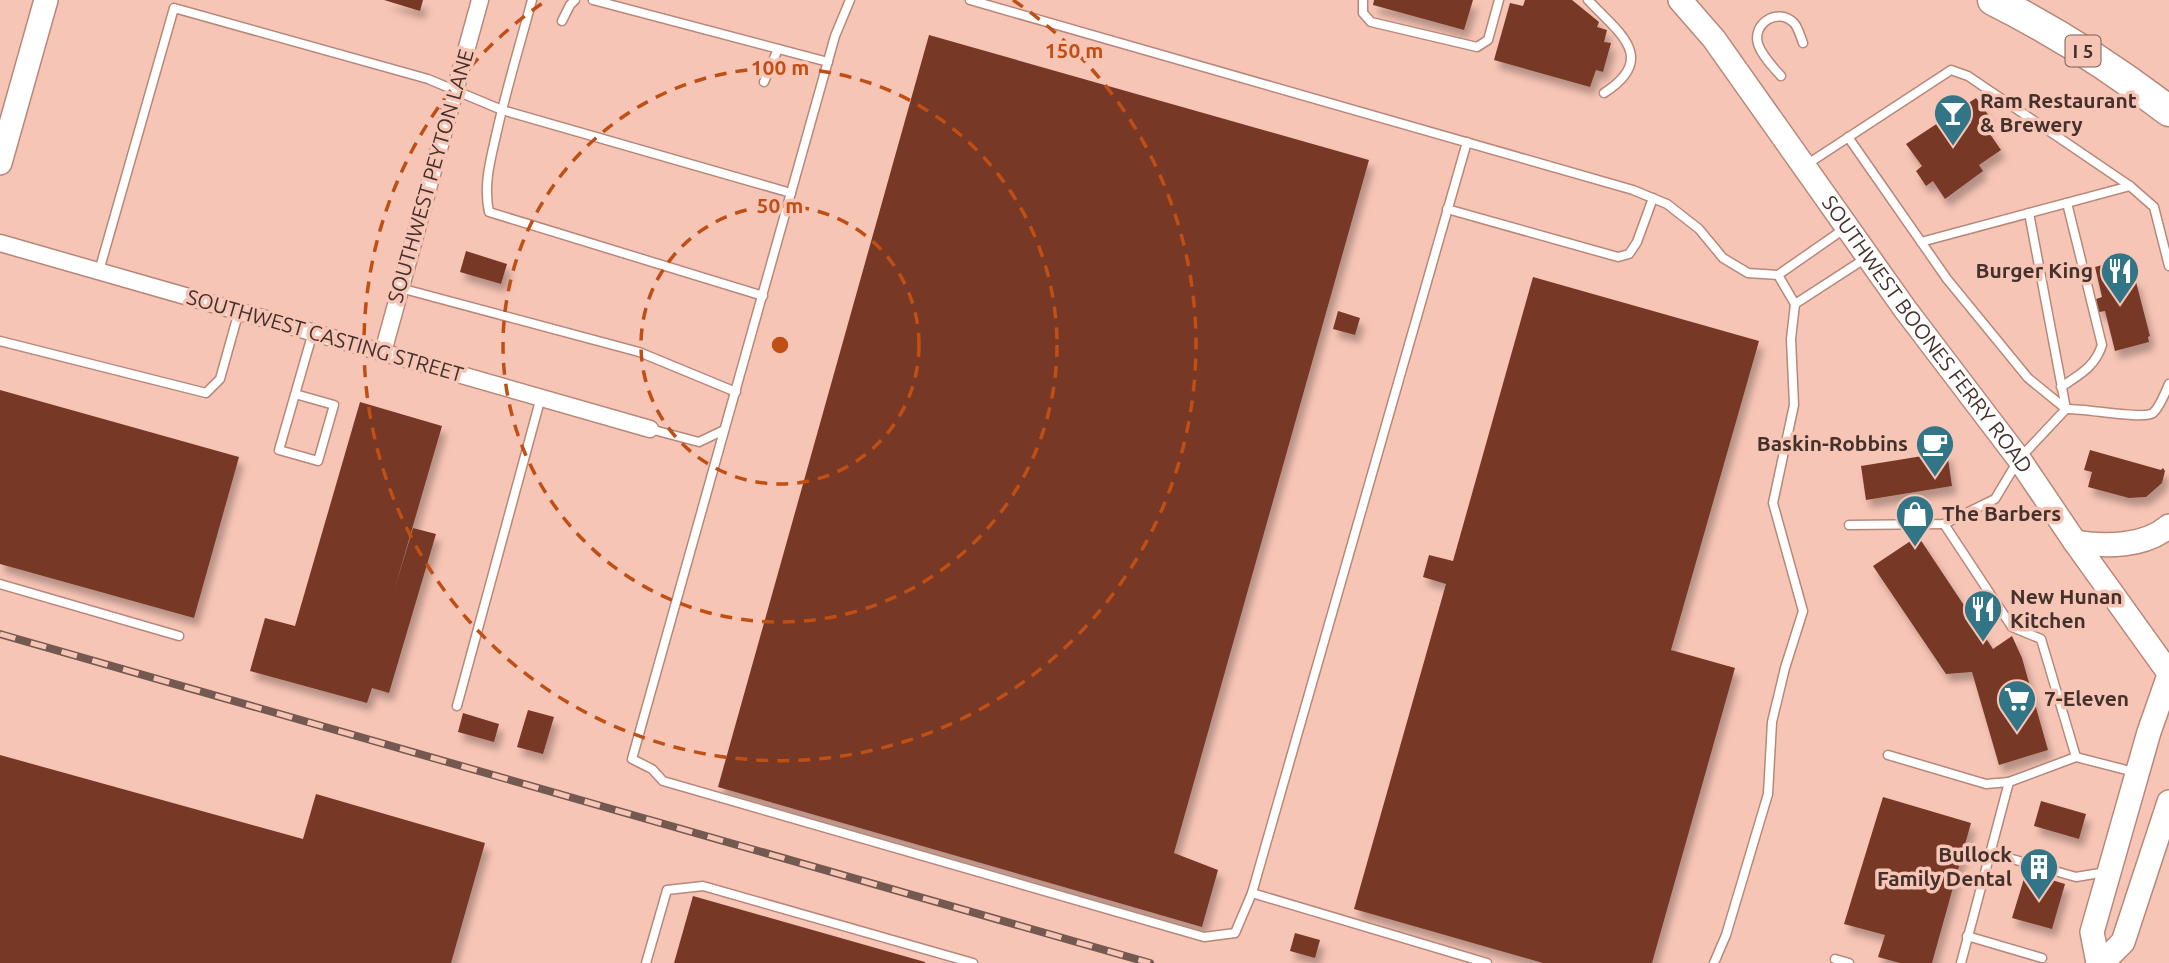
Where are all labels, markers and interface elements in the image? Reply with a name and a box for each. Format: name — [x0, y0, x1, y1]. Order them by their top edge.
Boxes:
road number: I 5 — [2066, 36, 2100, 66]
text: 150 m — [1045, 38, 1103, 62]
street label: SOUTHWEST PEYTON LANE — [382, 46, 478, 305]
text: 100 m — [751, 55, 809, 79]
place label: Ram Restaurant & Brewery — [1980, 88, 2137, 136]
bar icon: Ram Restaurant & Brewery — [1932, 92, 1974, 147]
street label: SOUTHWEST BOONES FERRY ROAD — [1818, 191, 2038, 477]
text: 50 m — [757, 193, 803, 217]
restaurant icon: Burger King — [2099, 250, 2141, 305]
place label: Burger King — [1976, 258, 2093, 282]
street label: SOUTHWEST CASTING STREET — [184, 284, 467, 386]
centre of rings — [768, 333, 792, 357]
cafe icon: Baskin-Robbins — [1914, 423, 1956, 478]
place label: Baskin-Robbins — [1757, 431, 1908, 455]
shop icon: The Barbers — [1894, 493, 1936, 548]
place label: The Barbers — [1942, 501, 2061, 525]
place label: New Hunan Kitchen — [2010, 584, 2123, 632]
restaurant icon: New Hunan Kitchen — [1962, 588, 2004, 643]
supermarket icon: 7-Eleven — [1996, 678, 2038, 733]
place label: 7-Eleven — [2044, 686, 2129, 710]
place label: Bullock Family Dental — [1877, 842, 2012, 890]
building icon: Bullock Family Dental — [2018, 846, 2060, 901]

